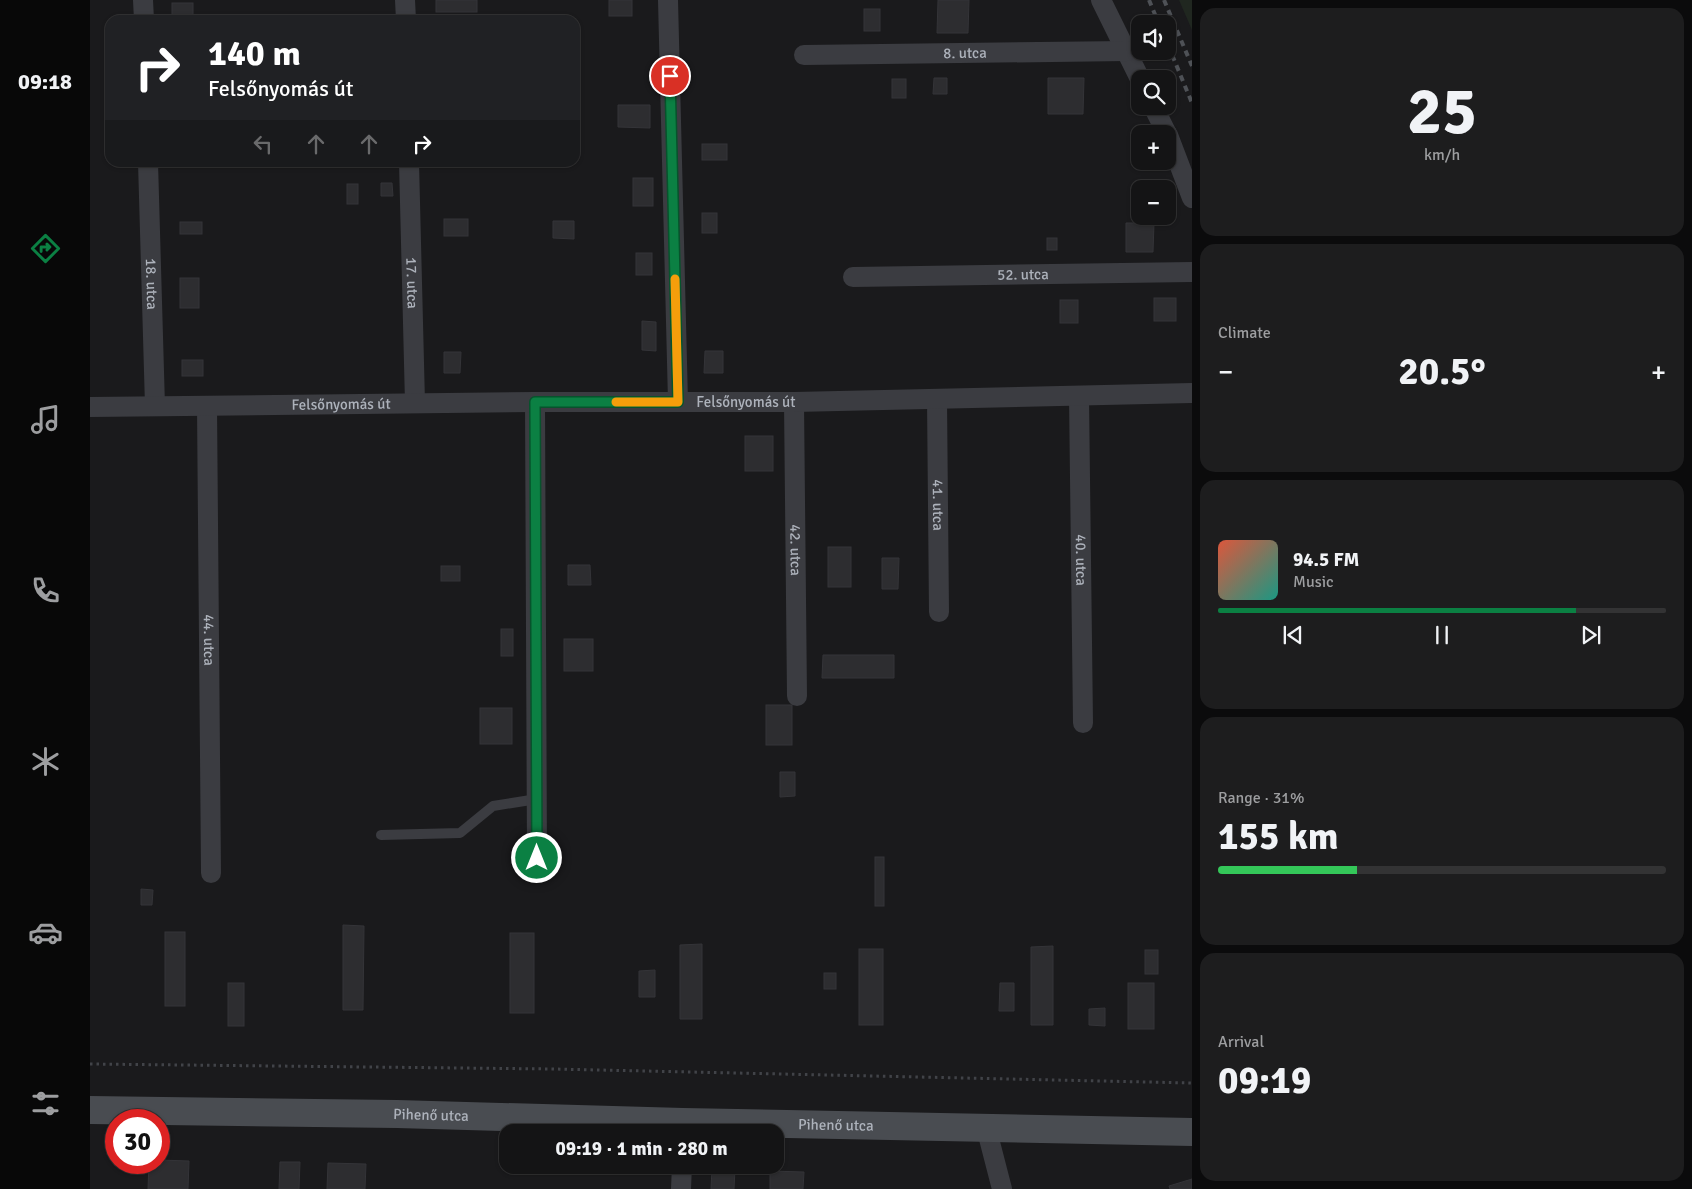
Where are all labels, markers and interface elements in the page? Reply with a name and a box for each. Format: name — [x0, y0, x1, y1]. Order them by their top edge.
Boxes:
map controls — [1131, 15, 1176, 225]
button: sound — [1131, 15, 1176, 60]
text: 140 m — [208, 32, 301, 75]
icon: right — [125, 35, 190, 100]
street label: 8. utca — [943, 44, 987, 62]
pin — [649, 55, 691, 97]
icon: arrive — [656, 62, 684, 90]
text: 09:18 — [18, 68, 72, 95]
button: search — [1131, 70, 1176, 115]
text: 25 — [1407, 72, 1477, 152]
text: Felsőnyomás út — [208, 75, 353, 102]
button: + — [1131, 125, 1176, 170]
icon: left — [249, 130, 277, 158]
icon: ahead — [302, 130, 330, 158]
icon: ahead — [355, 130, 383, 158]
icon: right — [408, 130, 436, 158]
text: km/h — [1424, 145, 1460, 165]
button: − — [1131, 180, 1176, 225]
icon: directions — [28, 231, 63, 266]
street label: 17. utca — [402, 257, 422, 309]
street label: 18. utca — [142, 258, 161, 310]
street label: 52. utca — [997, 265, 1049, 284]
text: Climate — [1218, 323, 1271, 343]
text: 20.5° — [1398, 348, 1486, 395]
text: − — [1218, 355, 1233, 389]
text: + — [1651, 355, 1666, 389]
street label: Felsőnyomás út — [696, 393, 796, 411]
street label: Felsőnyomás út — [291, 395, 391, 414]
icon: music — [28, 402, 63, 437]
street label: 41. utca — [929, 479, 947, 531]
street label: 42. utca — [786, 524, 805, 576]
street label: 40. utca — [1072, 534, 1090, 586]
text: 94.5 FM — [1293, 548, 1359, 572]
text: Music — [1293, 572, 1334, 592]
icon: phone — [28, 573, 63, 608]
street label: 44. utca — [200, 614, 218, 666]
icon: previous — [1279, 621, 1307, 649]
icon: pause — [1428, 621, 1456, 649]
icon: next — [1577, 621, 1605, 649]
icon: climate — [28, 744, 63, 779]
text: Range · 31% — [1218, 788, 1304, 808]
text: 155 km — [1218, 813, 1339, 860]
position arrow — [510, 831, 562, 883]
icon: car — [28, 915, 63, 950]
text: Arrival — [1218, 1032, 1264, 1052]
text: 09:19 — [1218, 1057, 1311, 1104]
icon: filters — [28, 1086, 63, 1121]
street label: Pihenő utca — [393, 1105, 469, 1125]
speed limit sign: 30 — [105, 1109, 170, 1174]
street label: Pihenő utca — [798, 1115, 874, 1135]
text: 09:19 · 1 min · 280 m — [555, 1137, 728, 1161]

